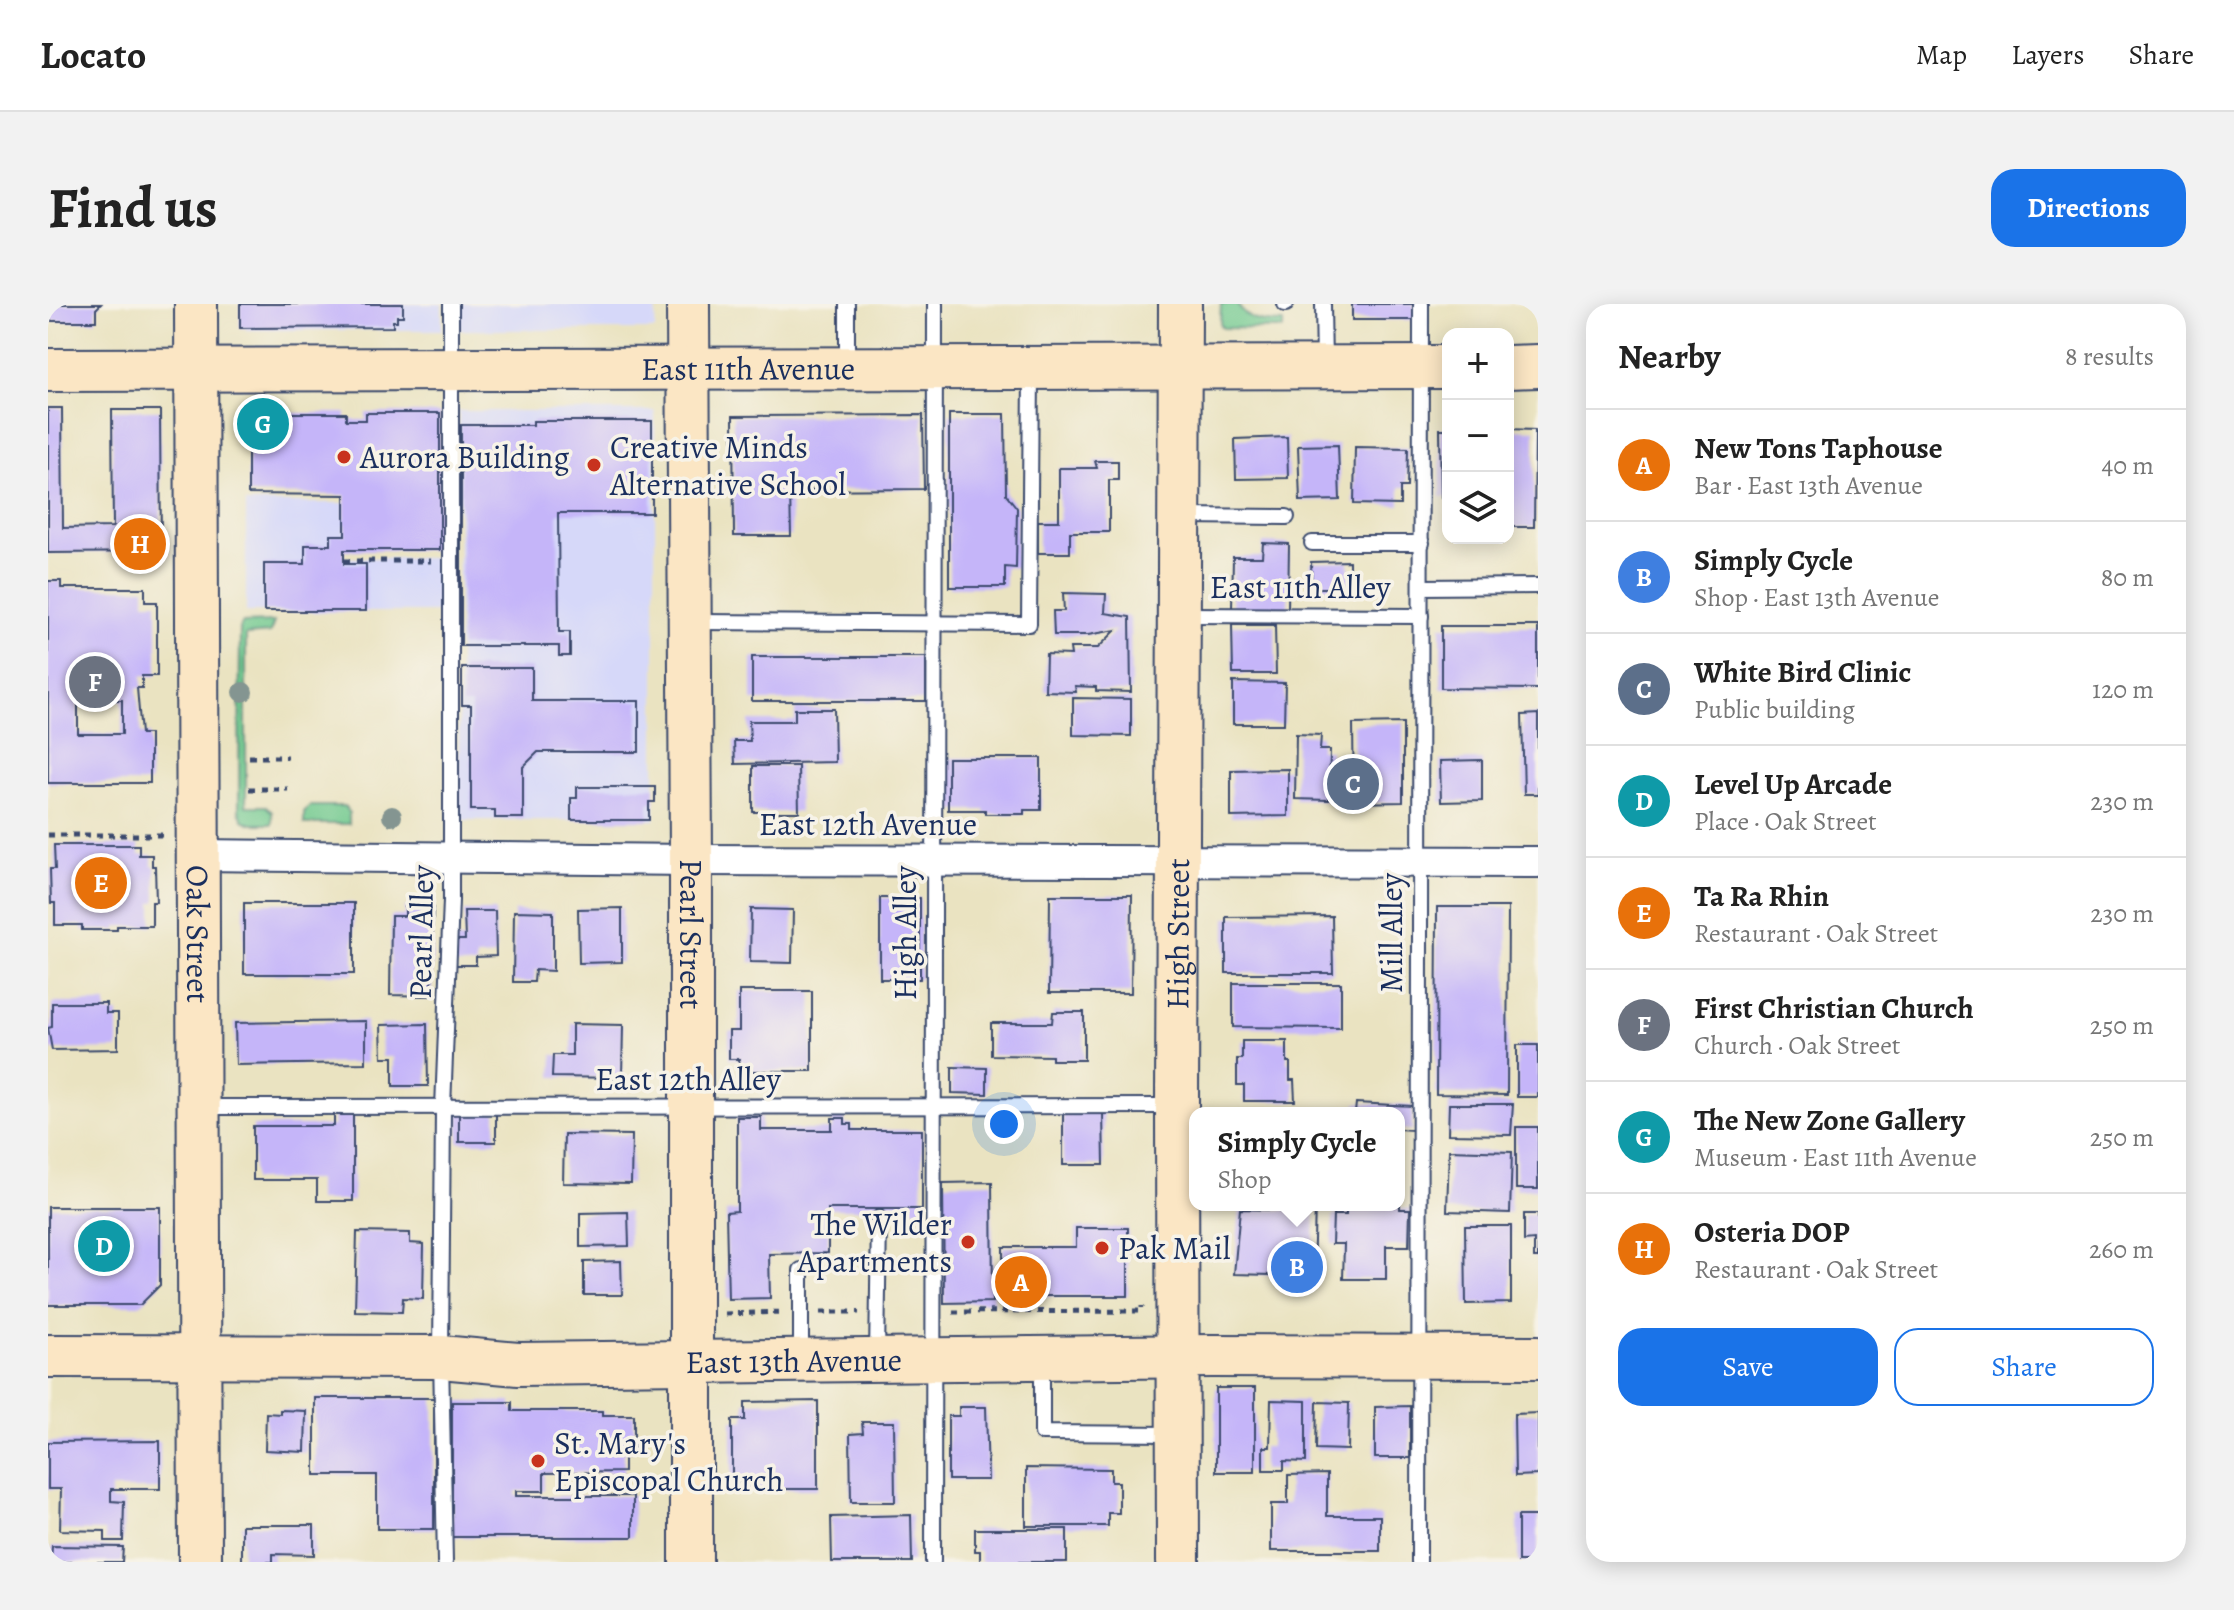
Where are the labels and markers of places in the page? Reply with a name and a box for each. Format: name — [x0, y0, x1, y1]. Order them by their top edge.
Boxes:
pin: G — [237, 394, 289, 454]
place label: Creative Minds Alternative School — [609, 425, 846, 506]
place label: Aurora Building — [359, 435, 569, 479]
marker: Aurora Building — [335, 448, 353, 466]
marker: Creative Minds Alternative School — [585, 456, 603, 474]
pin: H — [114, 514, 166, 574]
pin: F — [69, 652, 121, 712]
pin: C — [1327, 754, 1379, 814]
pin: E — [75, 853, 127, 913]
place label: The Wilder Apartments — [796, 1202, 952, 1283]
pin: D — [78, 1216, 130, 1276]
place label: Pak Mail — [1118, 1226, 1231, 1270]
marker: The Wilder Apartments — [959, 1233, 977, 1251]
pin: B — [1271, 1237, 1323, 1297]
marker: Pak Mail — [1093, 1239, 1111, 1257]
pin: A — [995, 1252, 1047, 1312]
place label: St. Mary's Episcopal Church — [554, 1421, 784, 1502]
marker: St. Mary's Episcopal Church — [529, 1452, 547, 1470]

